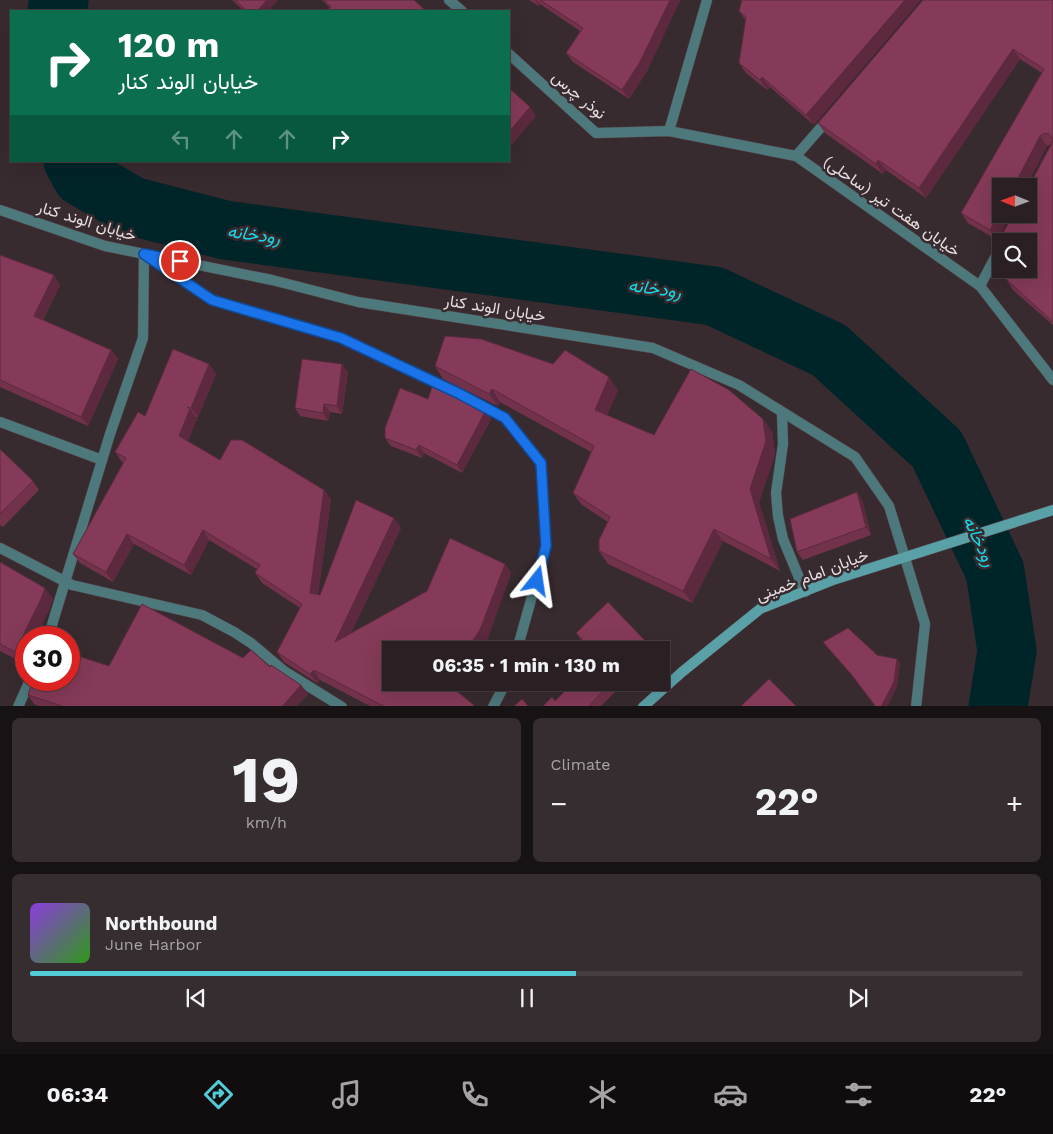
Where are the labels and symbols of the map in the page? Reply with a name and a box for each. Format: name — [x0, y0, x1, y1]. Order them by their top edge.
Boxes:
street label: نوذر چرس — [547, 67, 610, 125]
street label: خیابان هفت تیر (ساحلی) — [819, 152, 964, 261]
north arrow — [992, 178, 1038, 222]
street label: خیابان الوند کنار — [34, 197, 139, 246]
water label: رودخانه — [226, 220, 282, 249]
pin — [159, 240, 201, 282]
water label: رودخانه — [627, 274, 683, 303]
street label: خیابان الوند کنار — [442, 290, 547, 326]
water label: رودخانه — [958, 512, 1001, 570]
street label: خیابان امام خمینی — [753, 545, 871, 606]
position arrow — [510, 554, 562, 606]
speed limit sign: 30 — [15, 626, 80, 691]

